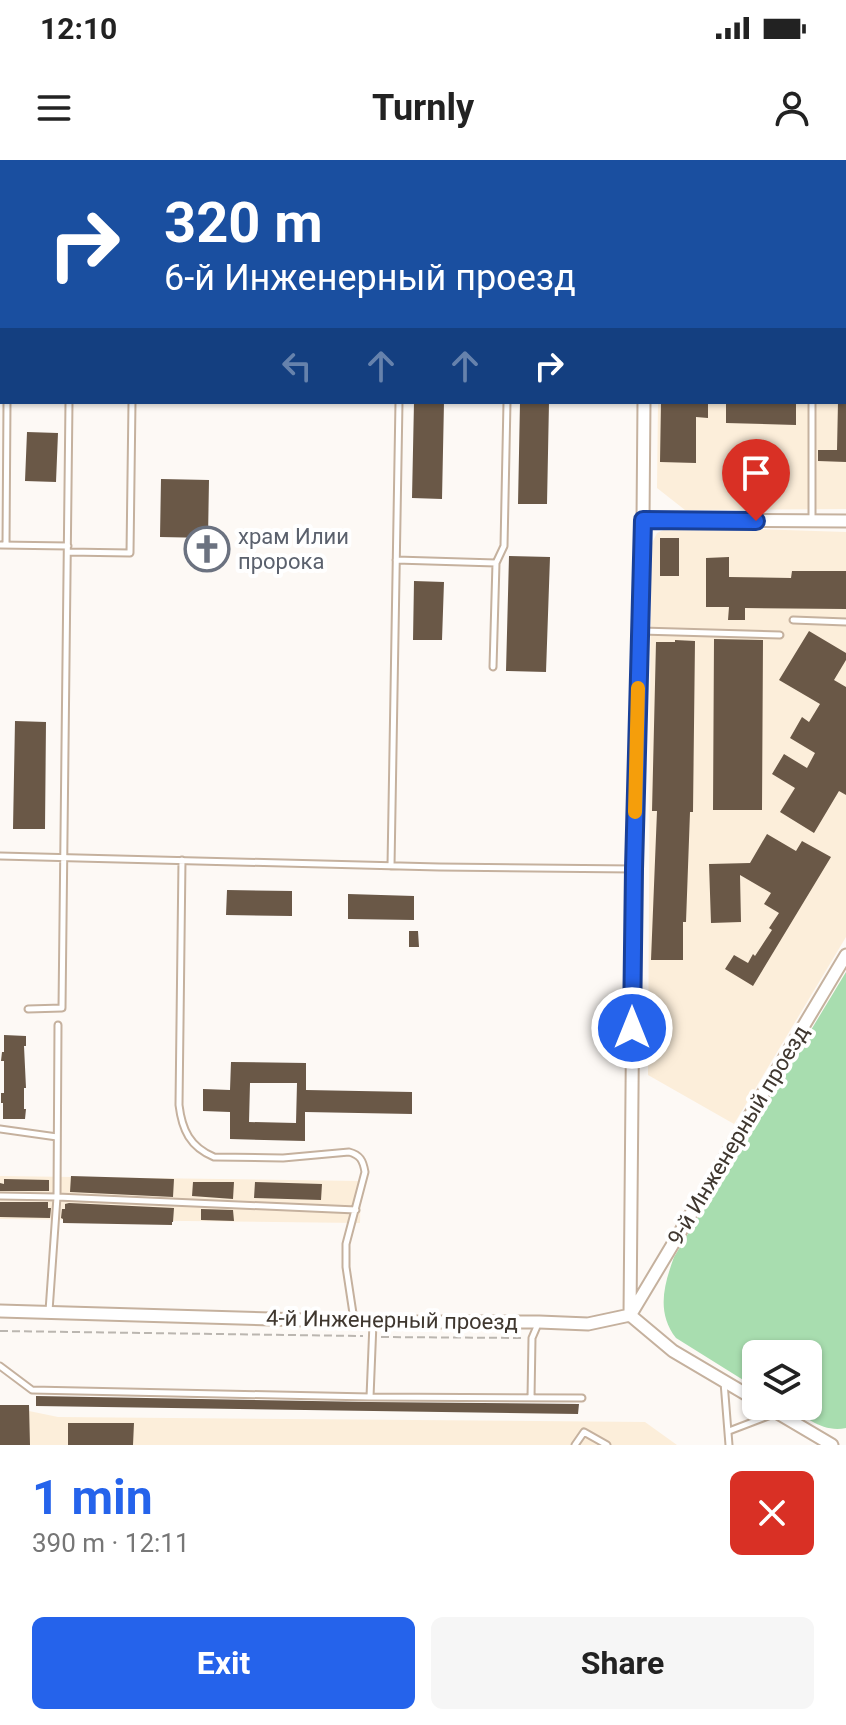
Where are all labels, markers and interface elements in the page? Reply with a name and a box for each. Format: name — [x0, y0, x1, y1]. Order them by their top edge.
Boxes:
text: 12:10 — [40, 11, 117, 46]
icon: menu — [32, 86, 76, 130]
icon: person — [770, 86, 814, 130]
text: Turnly — [372, 87, 474, 129]
text: 320 m — [164, 190, 323, 256]
icon: right — [32, 192, 136, 296]
text: 6-й Инженерный проезд — [164, 257, 576, 299]
icon: left — [275, 344, 319, 388]
icon: ahead — [359, 344, 403, 388]
icon: ahead — [443, 344, 487, 388]
icon: right — [527, 344, 571, 388]
pin — [722, 439, 790, 521]
icon: arrive — [734, 451, 778, 495]
place label: храм Илии пророка — [238, 524, 349, 574]
church icon: храм Илии пророка — [183, 525, 231, 573]
position arrow — [590, 986, 674, 1070]
street label: 9-й Инженерный проезд — [662, 1021, 814, 1249]
street label: 4-й Инженерный проезд — [266, 1305, 518, 1335]
map controls — [742, 1340, 822, 1420]
button: layers — [742, 1340, 822, 1420]
text: 1 min — [32, 1469, 153, 1526]
button: close — [730, 1471, 814, 1555]
text: 390 m · 12:11 — [32, 1528, 190, 1558]
button: Exit — [32, 1617, 415, 1709]
button: Share — [431, 1617, 814, 1709]

